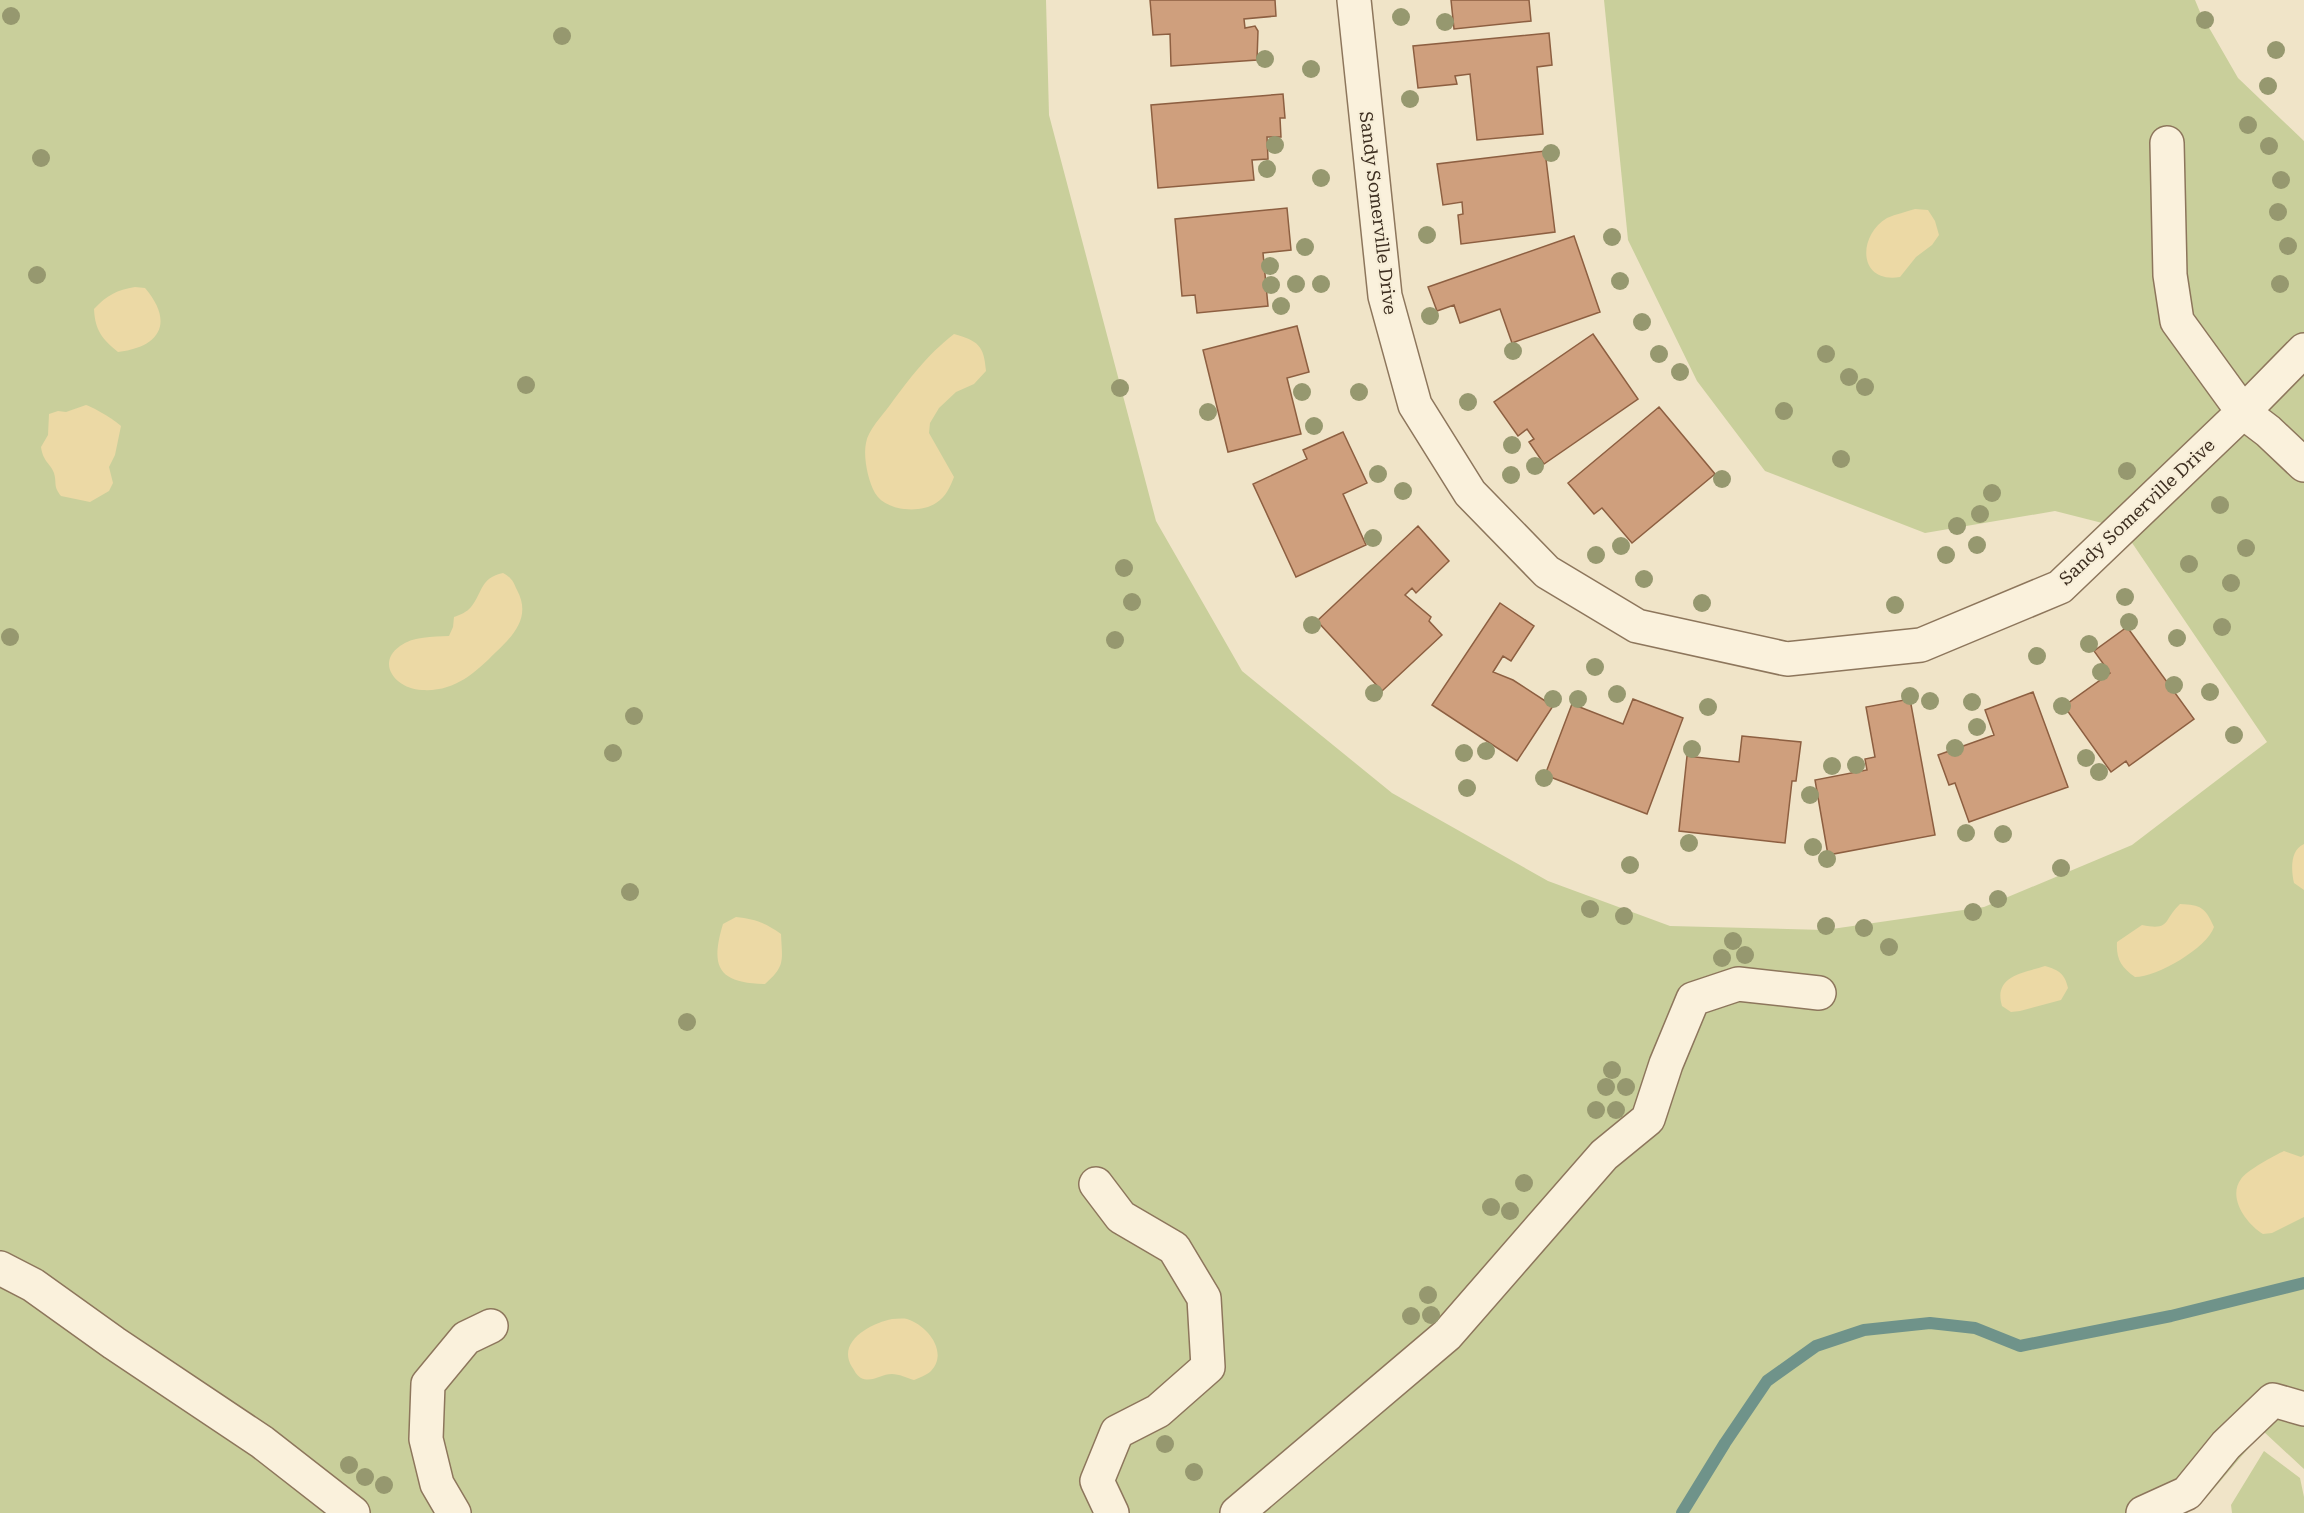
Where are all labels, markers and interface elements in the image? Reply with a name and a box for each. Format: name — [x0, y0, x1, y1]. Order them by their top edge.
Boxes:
street label: Sandy Somerville Drive — [1356, 110, 1401, 316]
street label: Sandy Somerville Drive — [2055, 434, 2219, 589]

